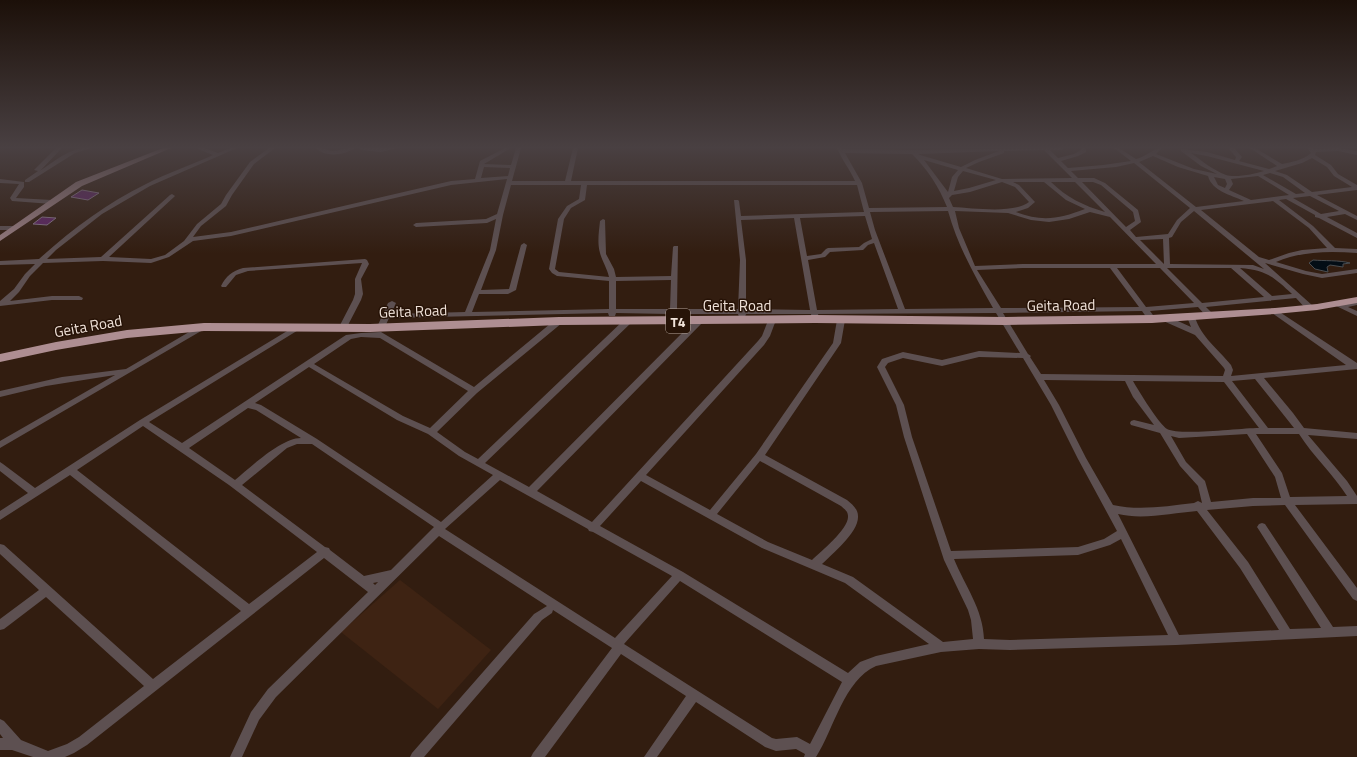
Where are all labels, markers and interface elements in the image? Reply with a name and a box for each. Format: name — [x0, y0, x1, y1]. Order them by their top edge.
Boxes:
street label: Geita Road — [1026, 293, 1096, 317]
street label: Geita Road — [703, 294, 771, 317]
street label: Geita Road — [378, 298, 448, 324]
street label: Geita Road — [52, 309, 124, 343]
road number: T4 — [666, 309, 690, 333]

